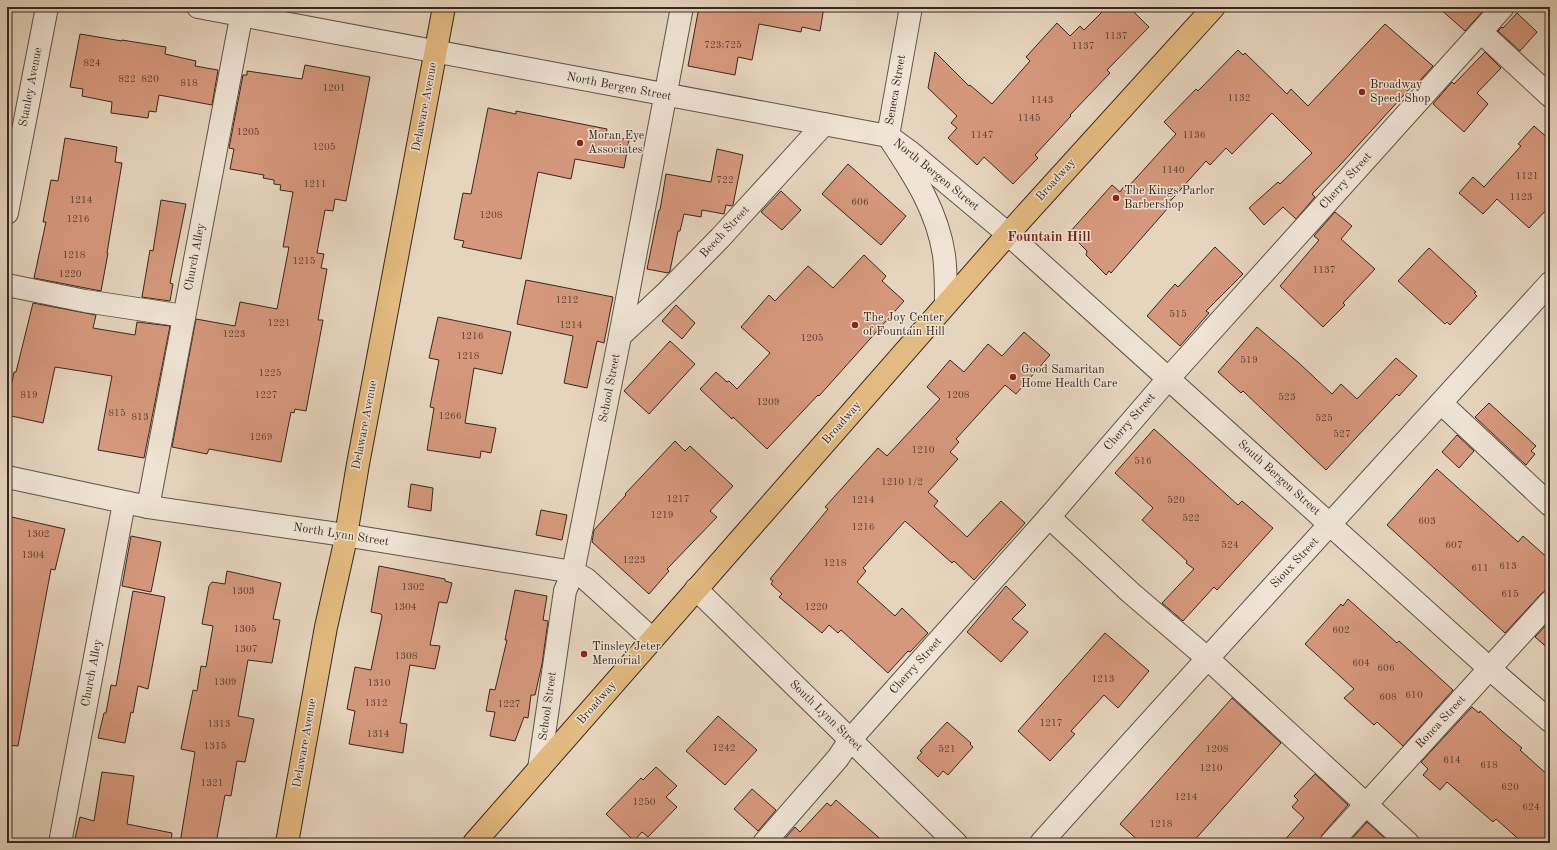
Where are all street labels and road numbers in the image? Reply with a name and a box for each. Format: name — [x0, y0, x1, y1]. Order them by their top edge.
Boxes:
street label: Stanley Avenue — [17, 46, 45, 128]
street label: Seneca Street — [884, 54, 908, 126]
street label: Delaware Avenue — [410, 61, 440, 153]
street label: North Bergen Street — [566, 71, 672, 103]
street label: North Bergen Street — [891, 137, 981, 213]
street label: Cherry Street — [1318, 150, 1374, 212]
street label: Broadway — [1034, 156, 1078, 203]
street label: Beech Street — [698, 204, 752, 260]
street label: Church Alley — [183, 222, 208, 292]
street label: School Street — [597, 353, 623, 423]
street label: Delaware Avenue — [350, 379, 380, 471]
street label: Cherry Street — [1102, 391, 1158, 453]
street label: Broadway — [820, 399, 864, 447]
street label: South Bergen Street — [1236, 438, 1322, 518]
street label: North Lynn Street — [292, 522, 390, 548]
street label: Sioux Street — [1269, 535, 1321, 591]
street label: Cherry Street — [888, 635, 944, 697]
street label: Church Alley — [80, 638, 105, 708]
street label: School Street — [537, 671, 559, 741]
street label: South Lynn Street — [787, 678, 865, 754]
street label: Broadway — [575, 679, 619, 727]
street label: Ronca Street — [1414, 693, 1468, 751]
street label: Delaware Avenue — [291, 697, 319, 789]

